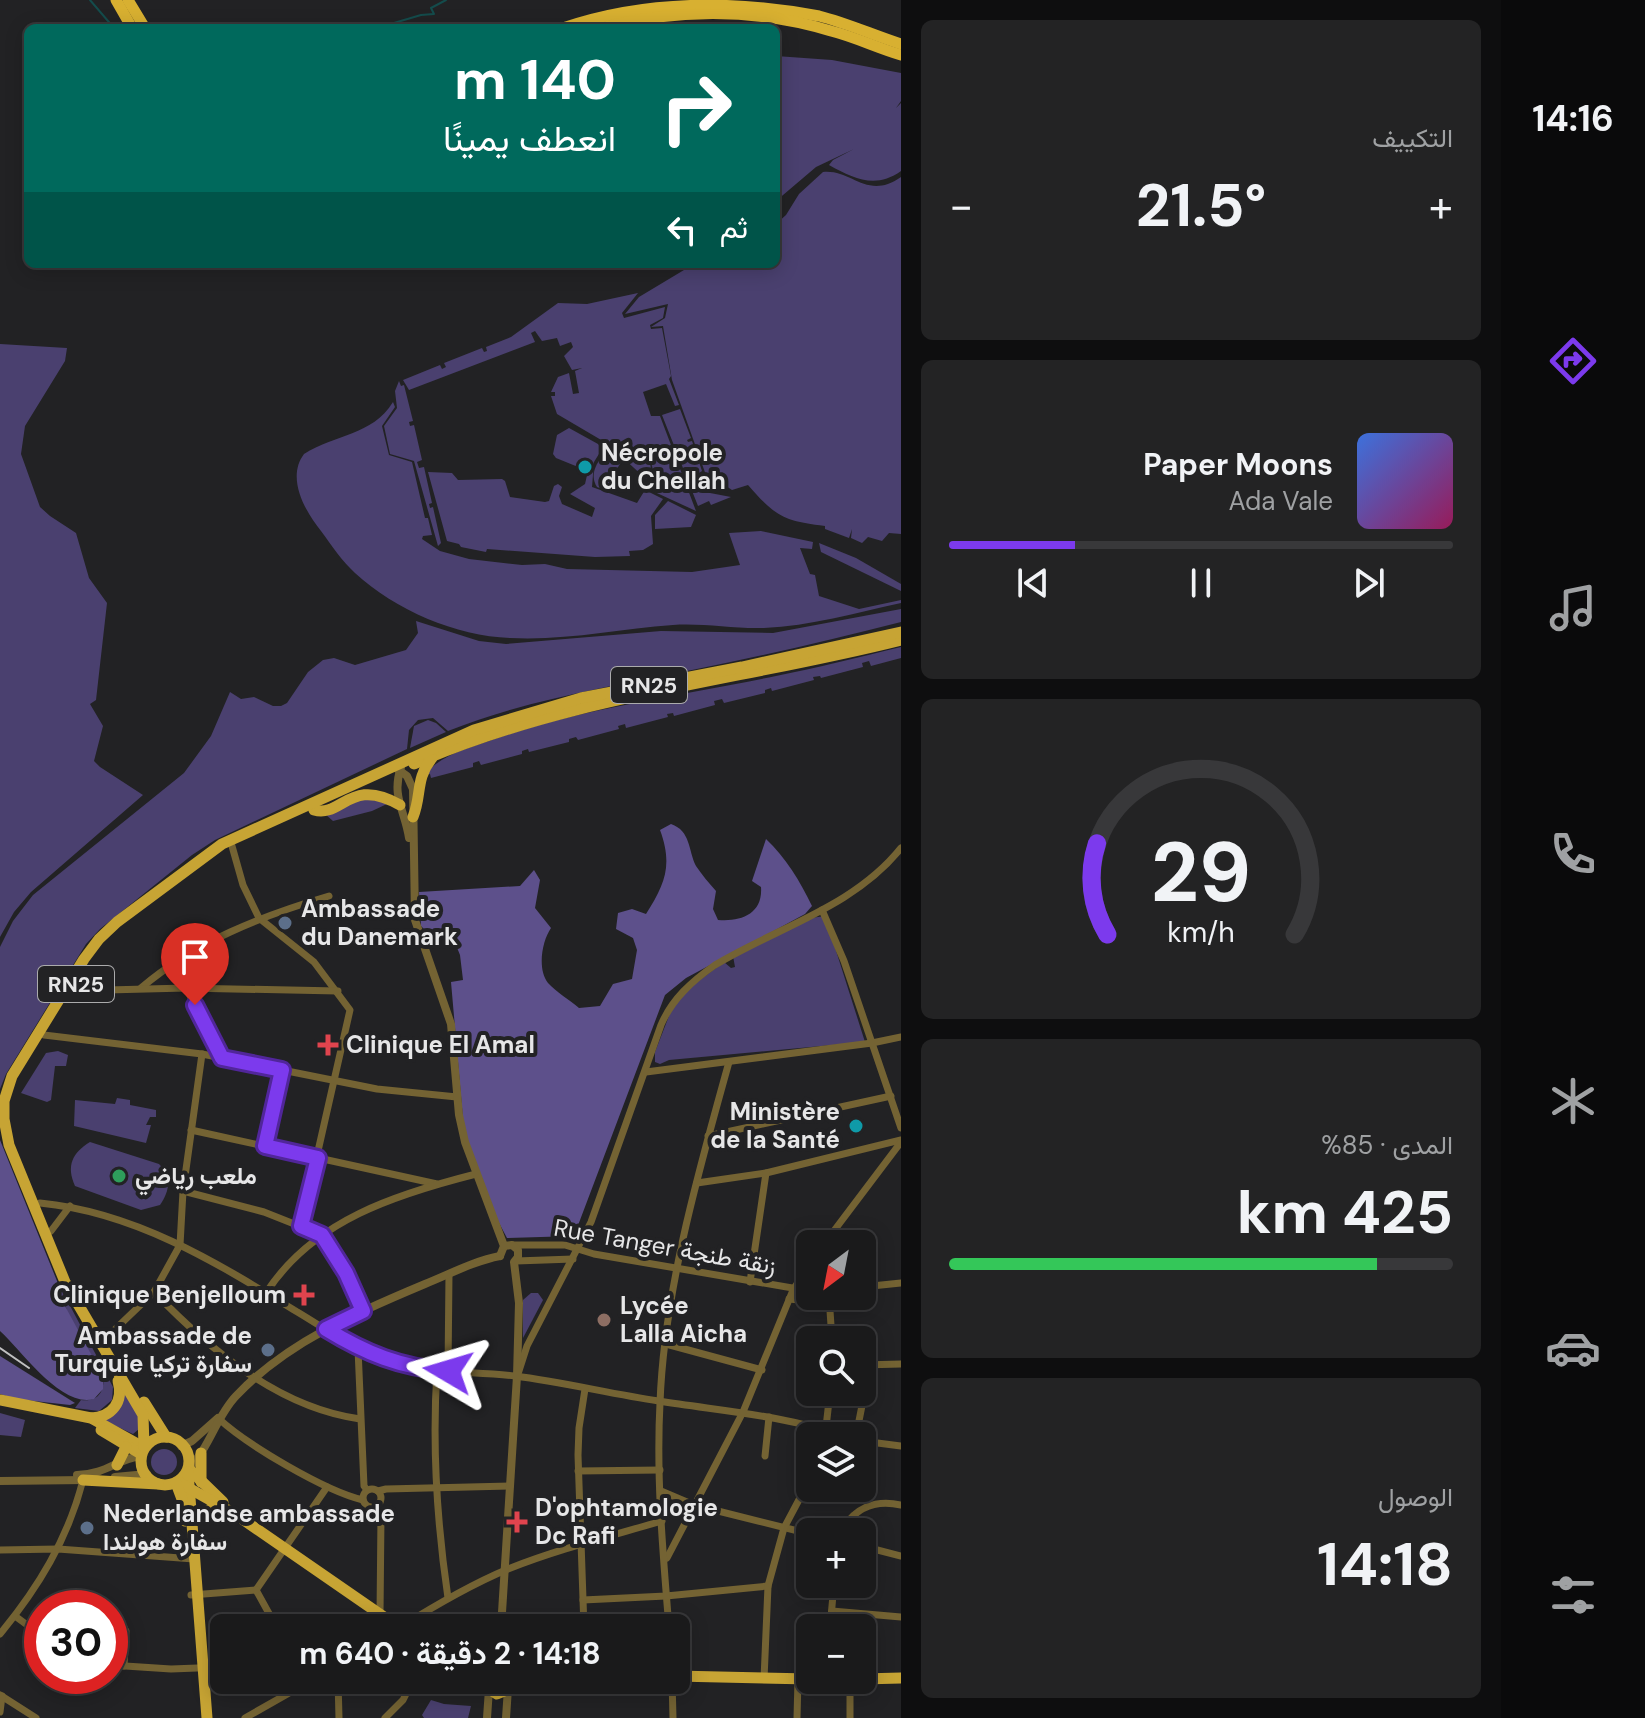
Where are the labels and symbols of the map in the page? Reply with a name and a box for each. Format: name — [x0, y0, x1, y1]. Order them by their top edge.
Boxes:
place label: Nécropole du Chellah — [601, 437, 726, 496]
marker: Nécropole du Chellah — [576, 458, 594, 476]
road number: RN25 — [611, 667, 687, 703]
place label: Ambassade du Danemark — [301, 893, 458, 952]
marker: Ambassade du Danemark — [276, 914, 294, 932]
pin — [161, 923, 229, 1005]
road number: RN25 — [38, 966, 114, 1002]
place label: Clinique El Amal — [346, 1029, 535, 1060]
marker: Clinique El Amal — [317, 1034, 339, 1056]
place label: Ministère de la Santé — [710, 1096, 840, 1155]
marker: Ministère de la Santé — [847, 1117, 865, 1135]
place label: ملعب رياضي — [135, 1160, 257, 1196]
marker: ملعب رياضي — [110, 1167, 128, 1185]
street label: Rue Tanger زنقة طنجة — [552, 1212, 779, 1281]
north arrow — [796, 1230, 876, 1310]
place label: Clinique Benjelloum — [53, 1279, 286, 1310]
marker: Clinique Benjelloum — [293, 1284, 315, 1306]
place label: Lycée Lalla Aicha — [620, 1290, 747, 1349]
marker: Lycée Lalla Aicha — [595, 1311, 613, 1329]
place label: Ambassade de Turquie سفارة تركيا — [54, 1320, 252, 1379]
position arrow — [406, 1329, 490, 1413]
marker: Ambassade de Turquie سفارة تركيا — [259, 1341, 277, 1359]
place label: D'ophtamologie Dc Rafi — [535, 1492, 718, 1551]
place label: Nederlandse ambassade سفارة هولندا — [103, 1498, 395, 1557]
marker: D'ophtamologie Dc Rafi — [506, 1511, 528, 1533]
marker: Nederlandse ambassade سفارة هولندا — [78, 1519, 96, 1537]
speed limit sign: 30 — [24, 1590, 128, 1694]

